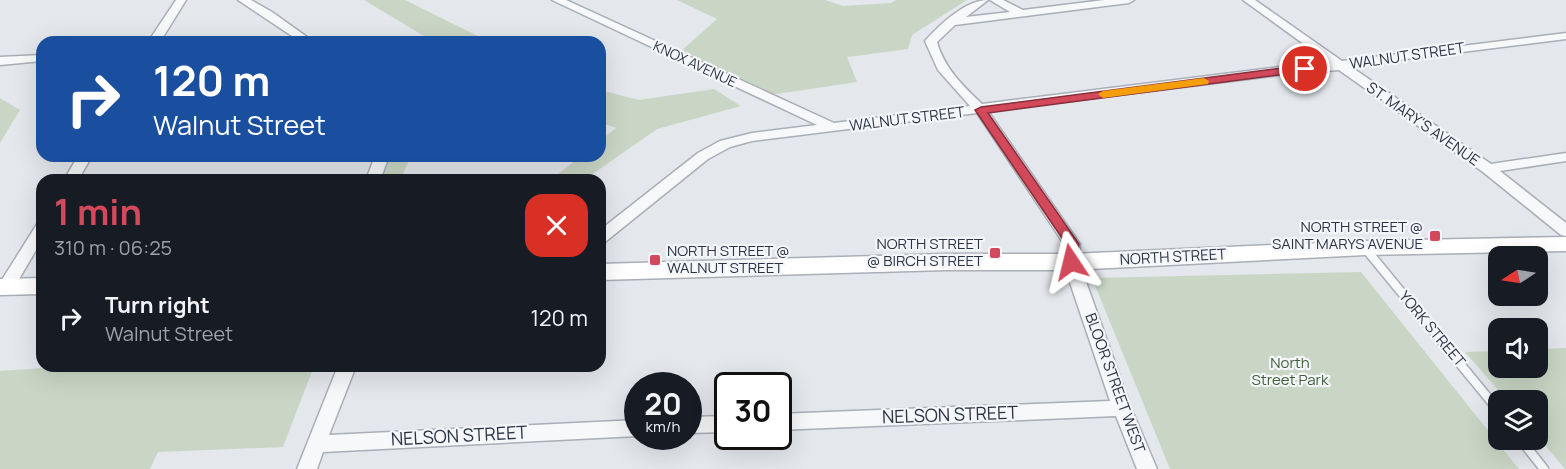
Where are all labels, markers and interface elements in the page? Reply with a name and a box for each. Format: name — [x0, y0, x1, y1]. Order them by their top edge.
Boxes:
street label: KNOX AVENUE — [650, 36, 740, 91]
street label: WALNUT STREET — [1348, 37, 1466, 74]
pin — [1279, 43, 1330, 94]
text: 120 m — [153, 51, 270, 109]
icon: arrive — [1288, 52, 1321, 85]
icon: right — [54, 60, 132, 138]
street label: ST. MARY'S AVENUE — [1362, 77, 1484, 171]
street label: WALNUT STREET — [848, 101, 966, 136]
text: Walnut Street — [153, 106, 326, 143]
text: 1 min — [54, 187, 142, 236]
button: close — [525, 194, 588, 257]
place label: NORTH STREET @ SAINT MARYS AVENUE — [1272, 216, 1423, 254]
marker: NORTH STREET @ SAINT MARYS AVENUE — [1428, 229, 1442, 243]
position arrow — [1039, 230, 1103, 294]
place label: NORTH STREET @ BIRCH STREET — [867, 233, 983, 271]
text: 310 m · 06:25 — [54, 234, 172, 261]
place label: NORTH STREET @ WALNUT STREET — [667, 240, 790, 278]
street label: NORTH STREET — [1119, 243, 1227, 270]
marker: NORTH STREET @ BIRCH STREET — [988, 246, 1002, 260]
north arrow — [1488, 246, 1548, 306]
map controls — [1488, 246, 1548, 450]
marker: NORTH STREET @ WALNUT STREET — [648, 253, 662, 267]
street label: YORK STREET — [1394, 286, 1470, 371]
text: Turn right — [105, 290, 210, 320]
icon: right — [54, 302, 87, 335]
text: 120 m — [530, 303, 588, 333]
street label: BLOOR STREET WEST — [1080, 310, 1151, 456]
button: sound — [1488, 318, 1548, 378]
text: Walnut Street — [105, 320, 233, 347]
park label: North Street Park — [1252, 352, 1329, 390]
speed limit sign: 30 — [714, 372, 792, 450]
text: 20 — [644, 383, 682, 424]
button: layers — [1488, 390, 1548, 450]
street label: NELSON STREET — [881, 400, 1019, 428]
text: km/h — [646, 416, 680, 437]
street label: NELSON STREET — [390, 419, 528, 451]

